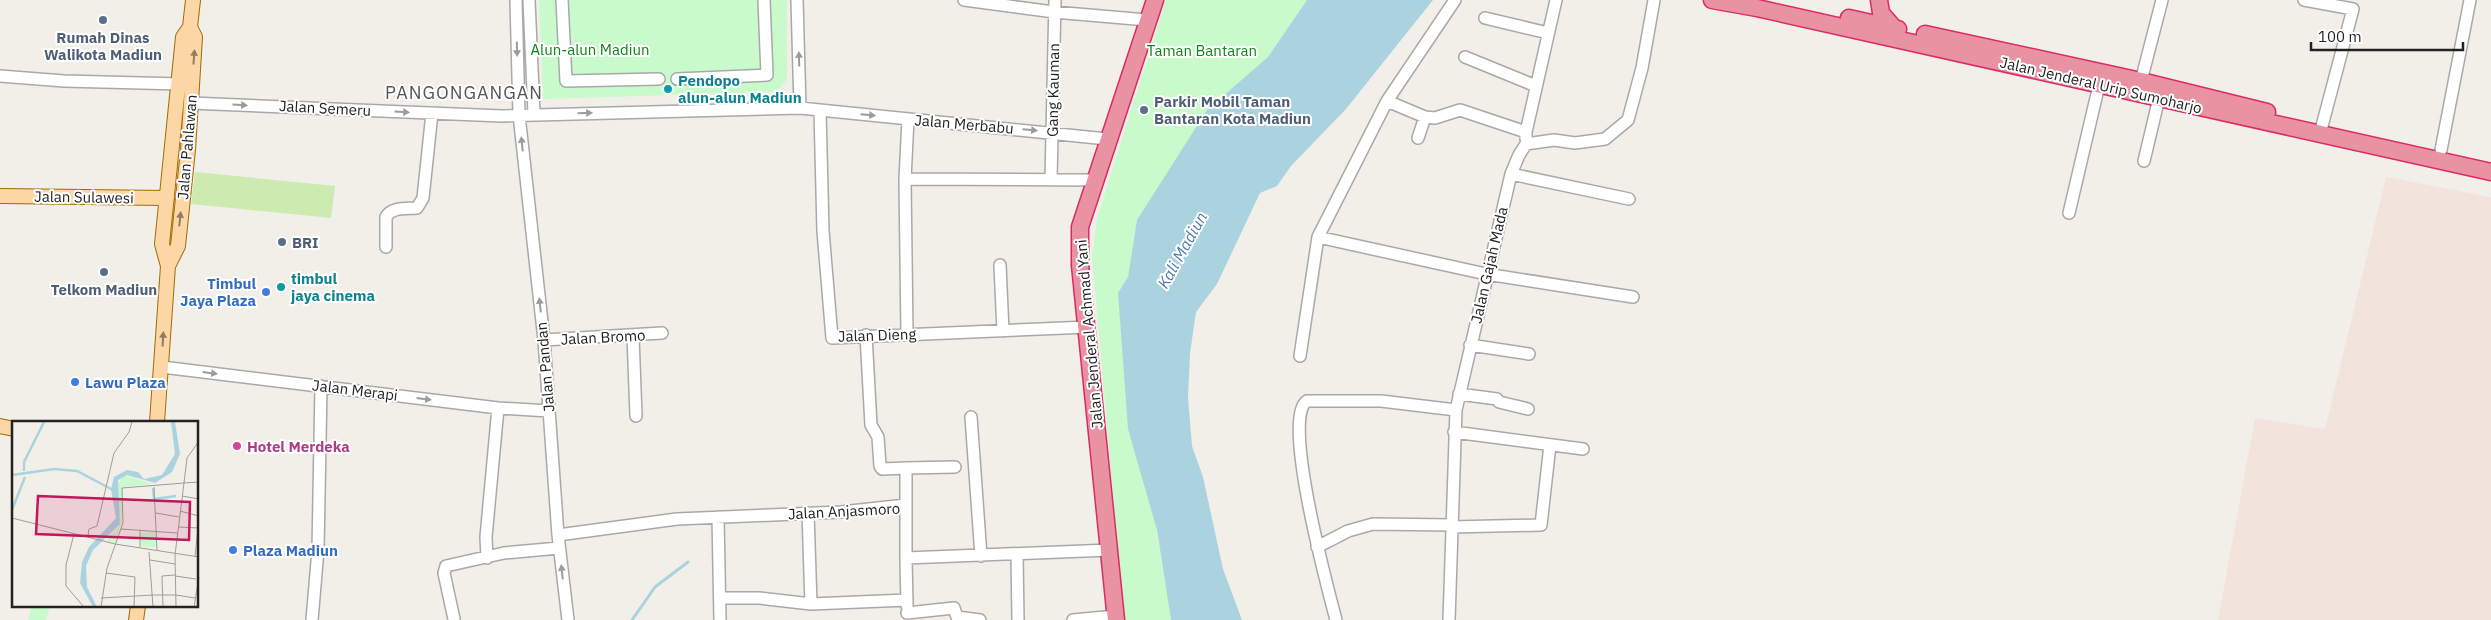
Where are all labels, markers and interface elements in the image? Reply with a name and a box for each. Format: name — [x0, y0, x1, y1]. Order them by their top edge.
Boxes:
marker: Rumah Dinas Walikota Madiun — [97, 14, 109, 26]
scale bar — [2311, 20, 2464, 52]
text: 100 m — [2318, 27, 2362, 46]
place label: Rumah Dinas Walikota Madiun — [44, 28, 162, 64]
park label: Alun-alun Madiun — [530, 40, 650, 59]
one-way arrow — [513, 41, 521, 57]
park label: Taman Bantaran — [1147, 41, 1257, 60]
street label: Gang Kauman — [1043, 43, 1063, 137]
one-way arrow — [190, 49, 198, 65]
one-way arrow — [794, 51, 802, 67]
street label: Jalan Jenderal Urip Sumoharjo — [1998, 52, 2204, 118]
place label: Pendopo alun-alun Madiun — [678, 71, 802, 107]
district label: PANGONGANGAN — [385, 81, 543, 104]
marker: Pendopo alun-alun Madiun — [662, 83, 674, 95]
place label: Parkir Mobil Taman Bantaran Kota Madiun — [1154, 92, 1311, 128]
street label: Jalan Pahlawan — [173, 94, 201, 200]
street label: Jalan Semeru — [279, 96, 371, 120]
one-way arrow — [232, 101, 248, 109]
marker: Parkir Mobil Taman Bantaran Kota Madiun — [1138, 104, 1150, 116]
one-way arrow — [394, 108, 410, 116]
one-way arrow — [577, 108, 593, 116]
street label: Jalan Merbabu — [914, 110, 1014, 138]
one-way arrow — [861, 111, 877, 119]
one-way arrow — [1022, 126, 1038, 134]
one-way arrow — [518, 135, 526, 151]
street label: Jalan Sulawesi — [34, 187, 134, 207]
street label: Jalan Gajah Mada — [1466, 205, 1512, 325]
water label: Kali Madiun — [1153, 208, 1211, 292]
one-way arrow — [176, 211, 184, 227]
place label: BRI — [292, 233, 319, 252]
marker: BRI — [276, 236, 288, 248]
street label: Jalan Jenderal Achmad Yani — [1071, 239, 1107, 429]
marker: Telkom Madiun — [98, 266, 110, 278]
place label: timbul jaya cinema — [290, 269, 375, 305]
place label: Timbul Jaya Plaza — [180, 274, 256, 310]
place label: Telkom Madiun — [51, 280, 157, 299]
marker: timbul jaya cinema — [275, 281, 287, 293]
marker: Timbul Jaya Plaza — [260, 286, 272, 298]
one-way arrow — [536, 297, 544, 313]
street label: Jalan Pandan — [532, 321, 558, 413]
street label: Jalan Dieng — [838, 324, 917, 346]
street label: Jalan Bromo — [560, 325, 646, 349]
one-way arrow — [159, 331, 167, 347]
one-way arrow — [202, 369, 218, 377]
place label: Lawu Plaza — [85, 373, 166, 392]
street label: Jalan Merapi — [311, 375, 399, 405]
marker: Lawu Plaza — [69, 376, 81, 388]
one-way arrow — [416, 395, 432, 403]
inset map — [12, 421, 199, 608]
place label: Hotel Merdeka — [247, 437, 350, 456]
marker: Hotel Merdeka — [231, 440, 243, 452]
street label: Jalan Anjasmoro — [787, 499, 901, 523]
place label: Plaza Madiun — [243, 541, 338, 560]
marker: Plaza Madiun — [227, 544, 239, 556]
one-way arrow — [558, 563, 566, 579]

